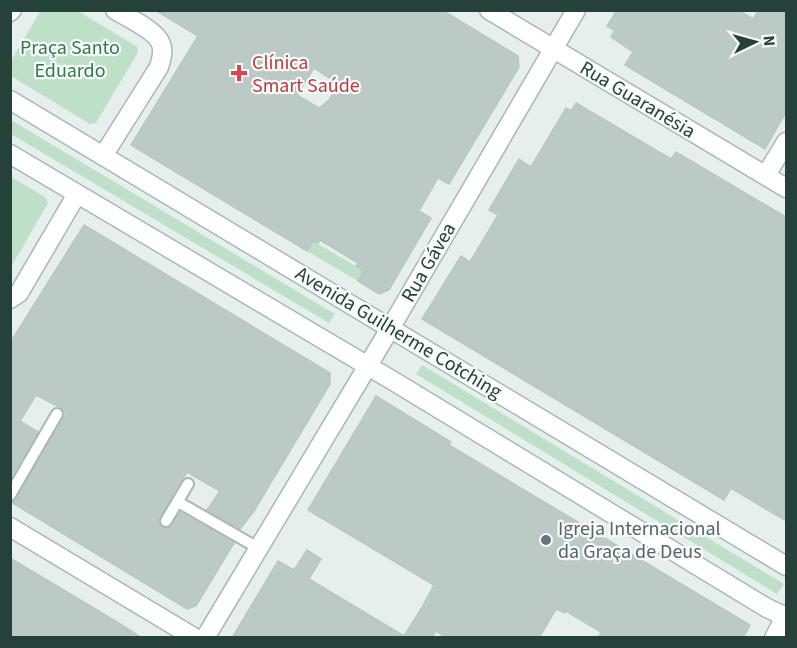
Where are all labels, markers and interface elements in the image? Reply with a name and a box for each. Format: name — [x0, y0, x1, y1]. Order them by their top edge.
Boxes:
north arrow — [725, 12, 785, 72]
park label: Praça Santo Eduardo — [20, 34, 120, 85]
text: N — [758, 35, 780, 47]
place label: Clínica Smart Saúde — [252, 49, 360, 100]
street label: Rua Guaranésia — [574, 54, 701, 145]
marker: Clínica Smart Saúde — [230, 64, 248, 82]
street label: Rua Gávea — [395, 217, 463, 308]
street label: Avenida Guilherme Cotching — [290, 260, 507, 406]
place label: Igreja Internacional da Graça de Deus — [558, 515, 721, 566]
marker: Igreja Internacional da Graça de Deus — [539, 533, 553, 547]

